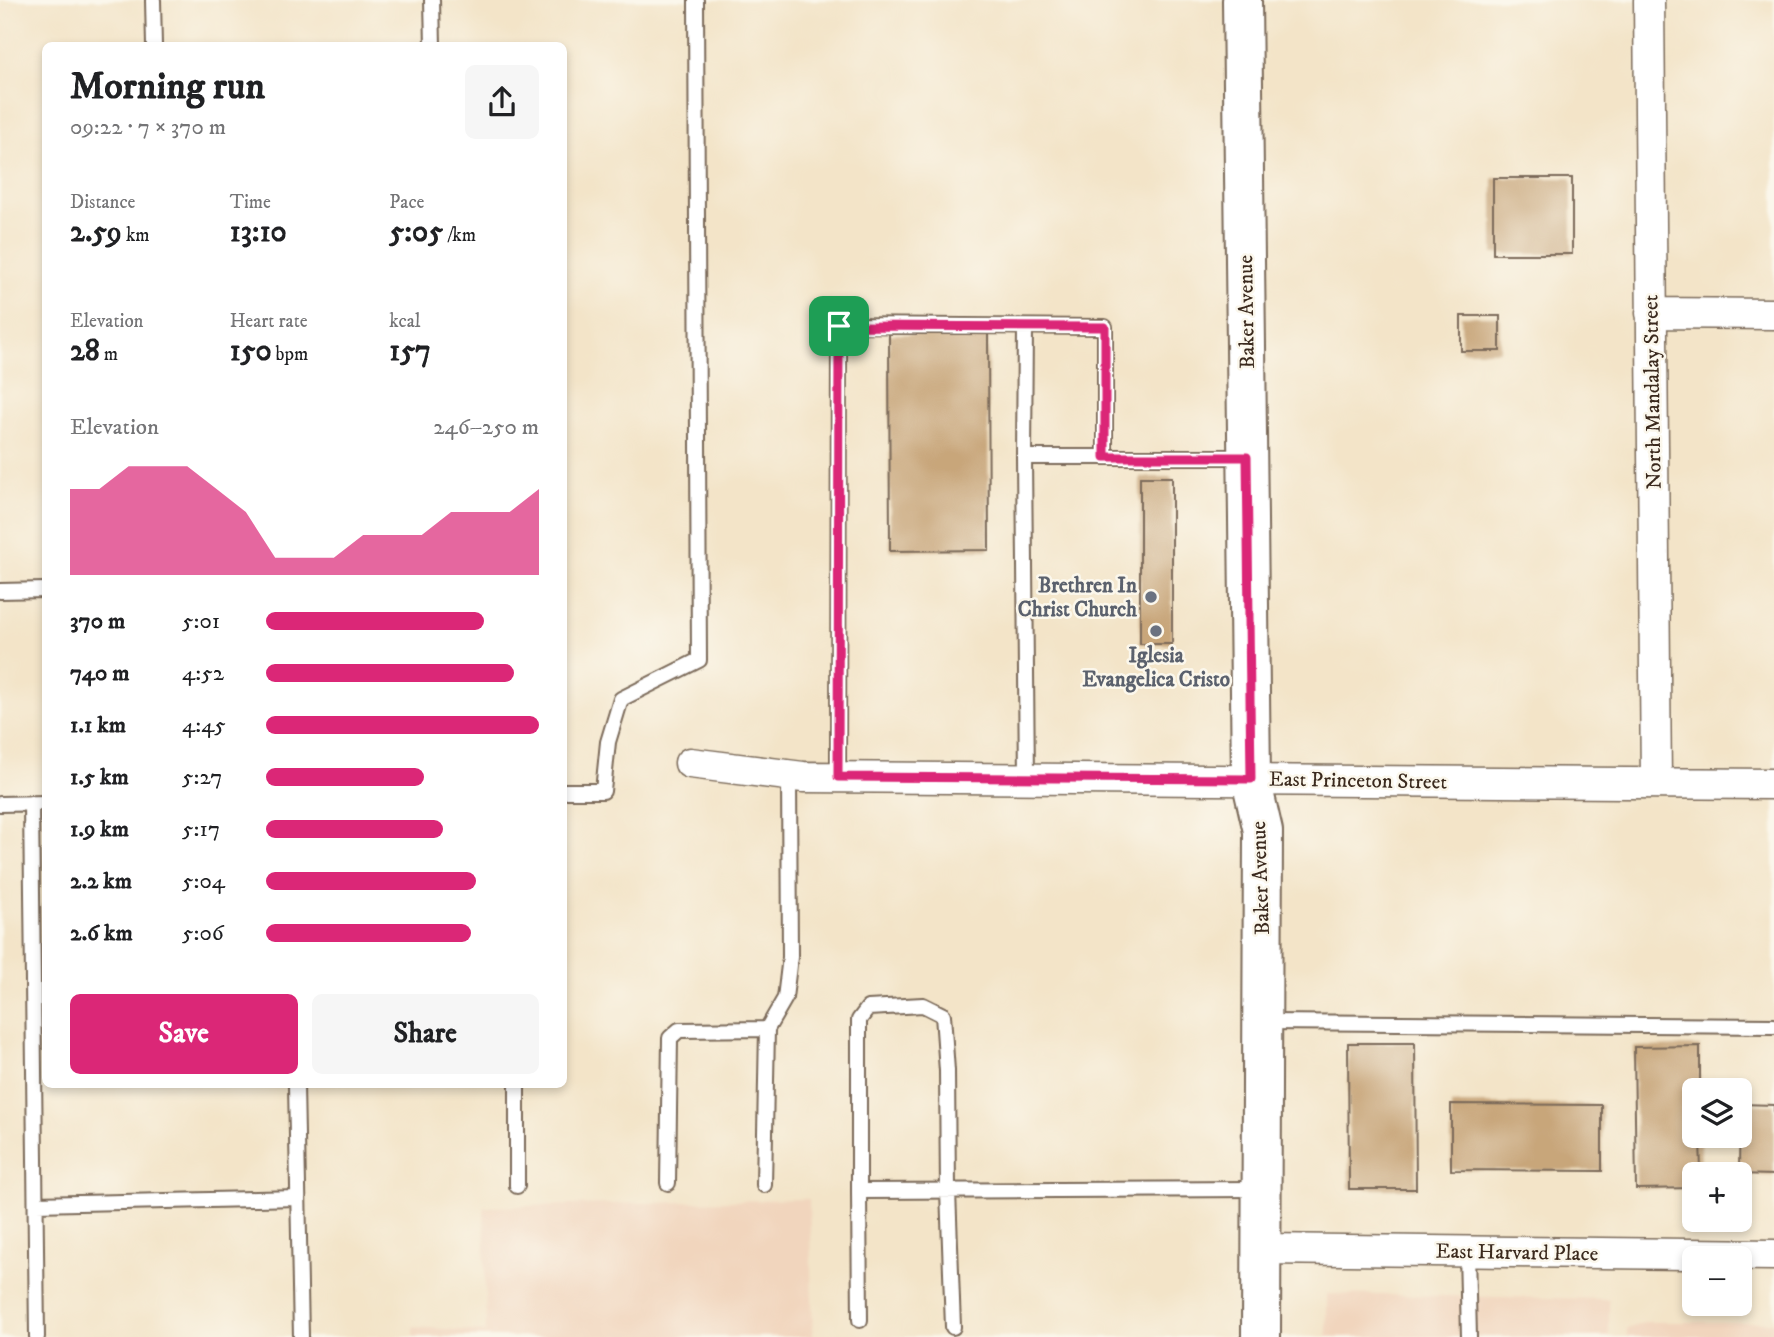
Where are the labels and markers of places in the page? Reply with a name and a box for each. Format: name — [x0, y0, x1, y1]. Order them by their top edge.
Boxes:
pin — [809, 296, 869, 356]
place label: Brethren In Christ Church — [1018, 573, 1138, 623]
marker: Brethren In Christ Church — [1143, 589, 1159, 605]
marker: Iglesia Evangelica Cristo — [1148, 623, 1164, 639]
place label: Iglesia Evangelica Cristo — [1082, 643, 1230, 693]

